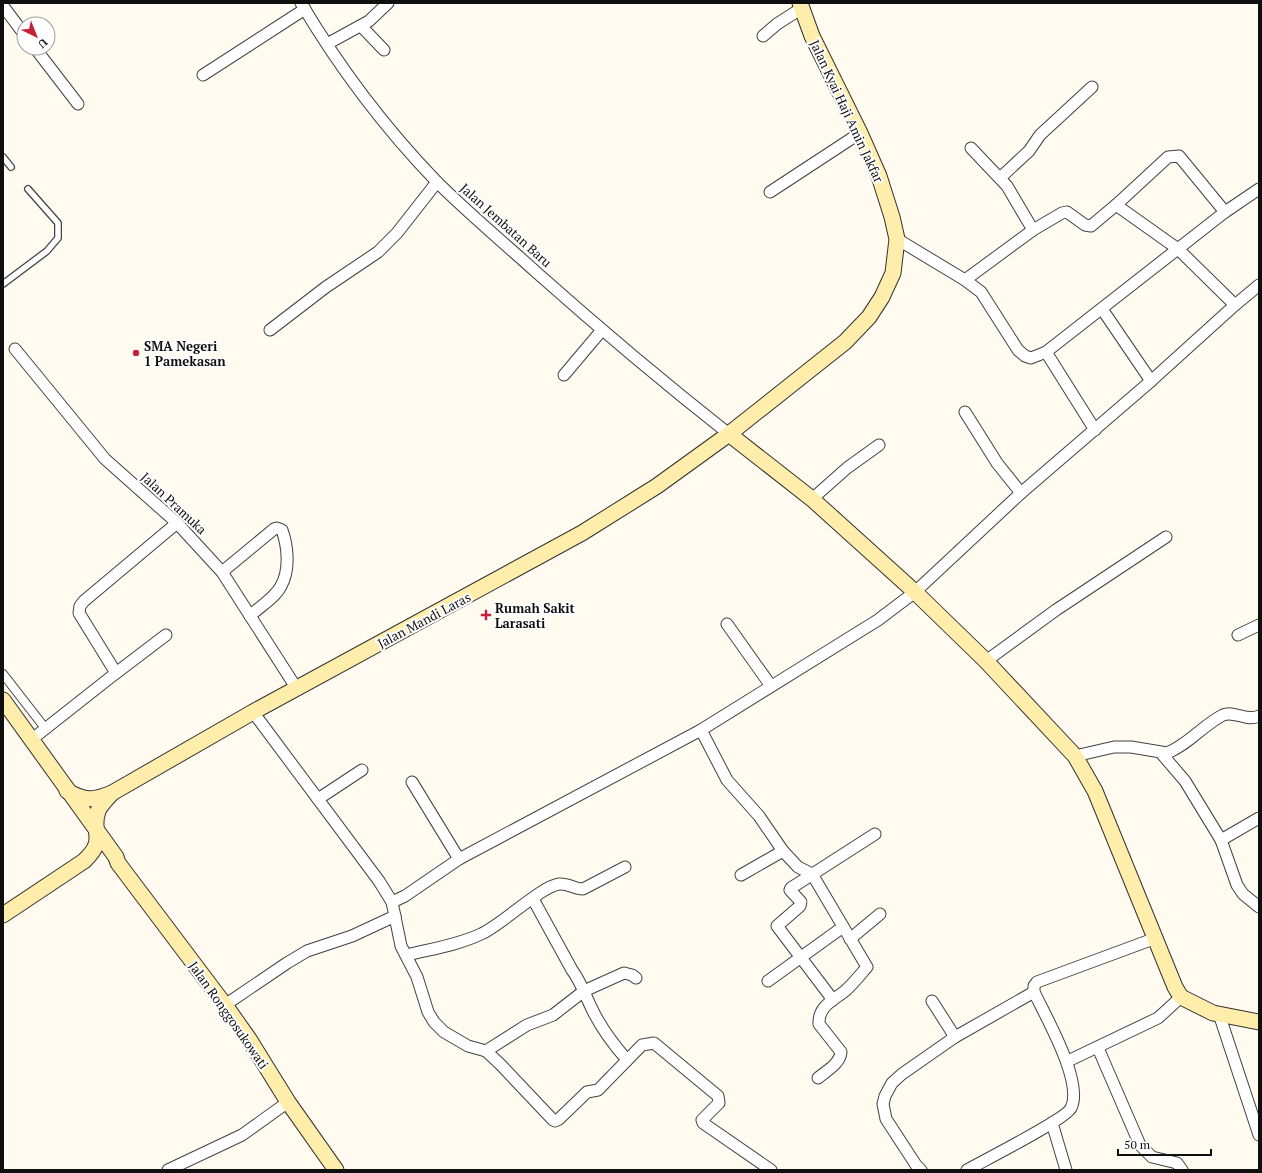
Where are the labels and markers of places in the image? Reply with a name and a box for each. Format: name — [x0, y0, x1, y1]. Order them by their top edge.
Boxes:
place label: SMA Negeri 1 Pamekasan — [144, 337, 226, 370]
marker: SMA Negeri 1 Pamekasan — [131, 348, 141, 358]
place label: Rumah Sakit Larasati — [495, 599, 576, 632]
marker: Rumah Sakit Larasati — [480, 609, 492, 621]

